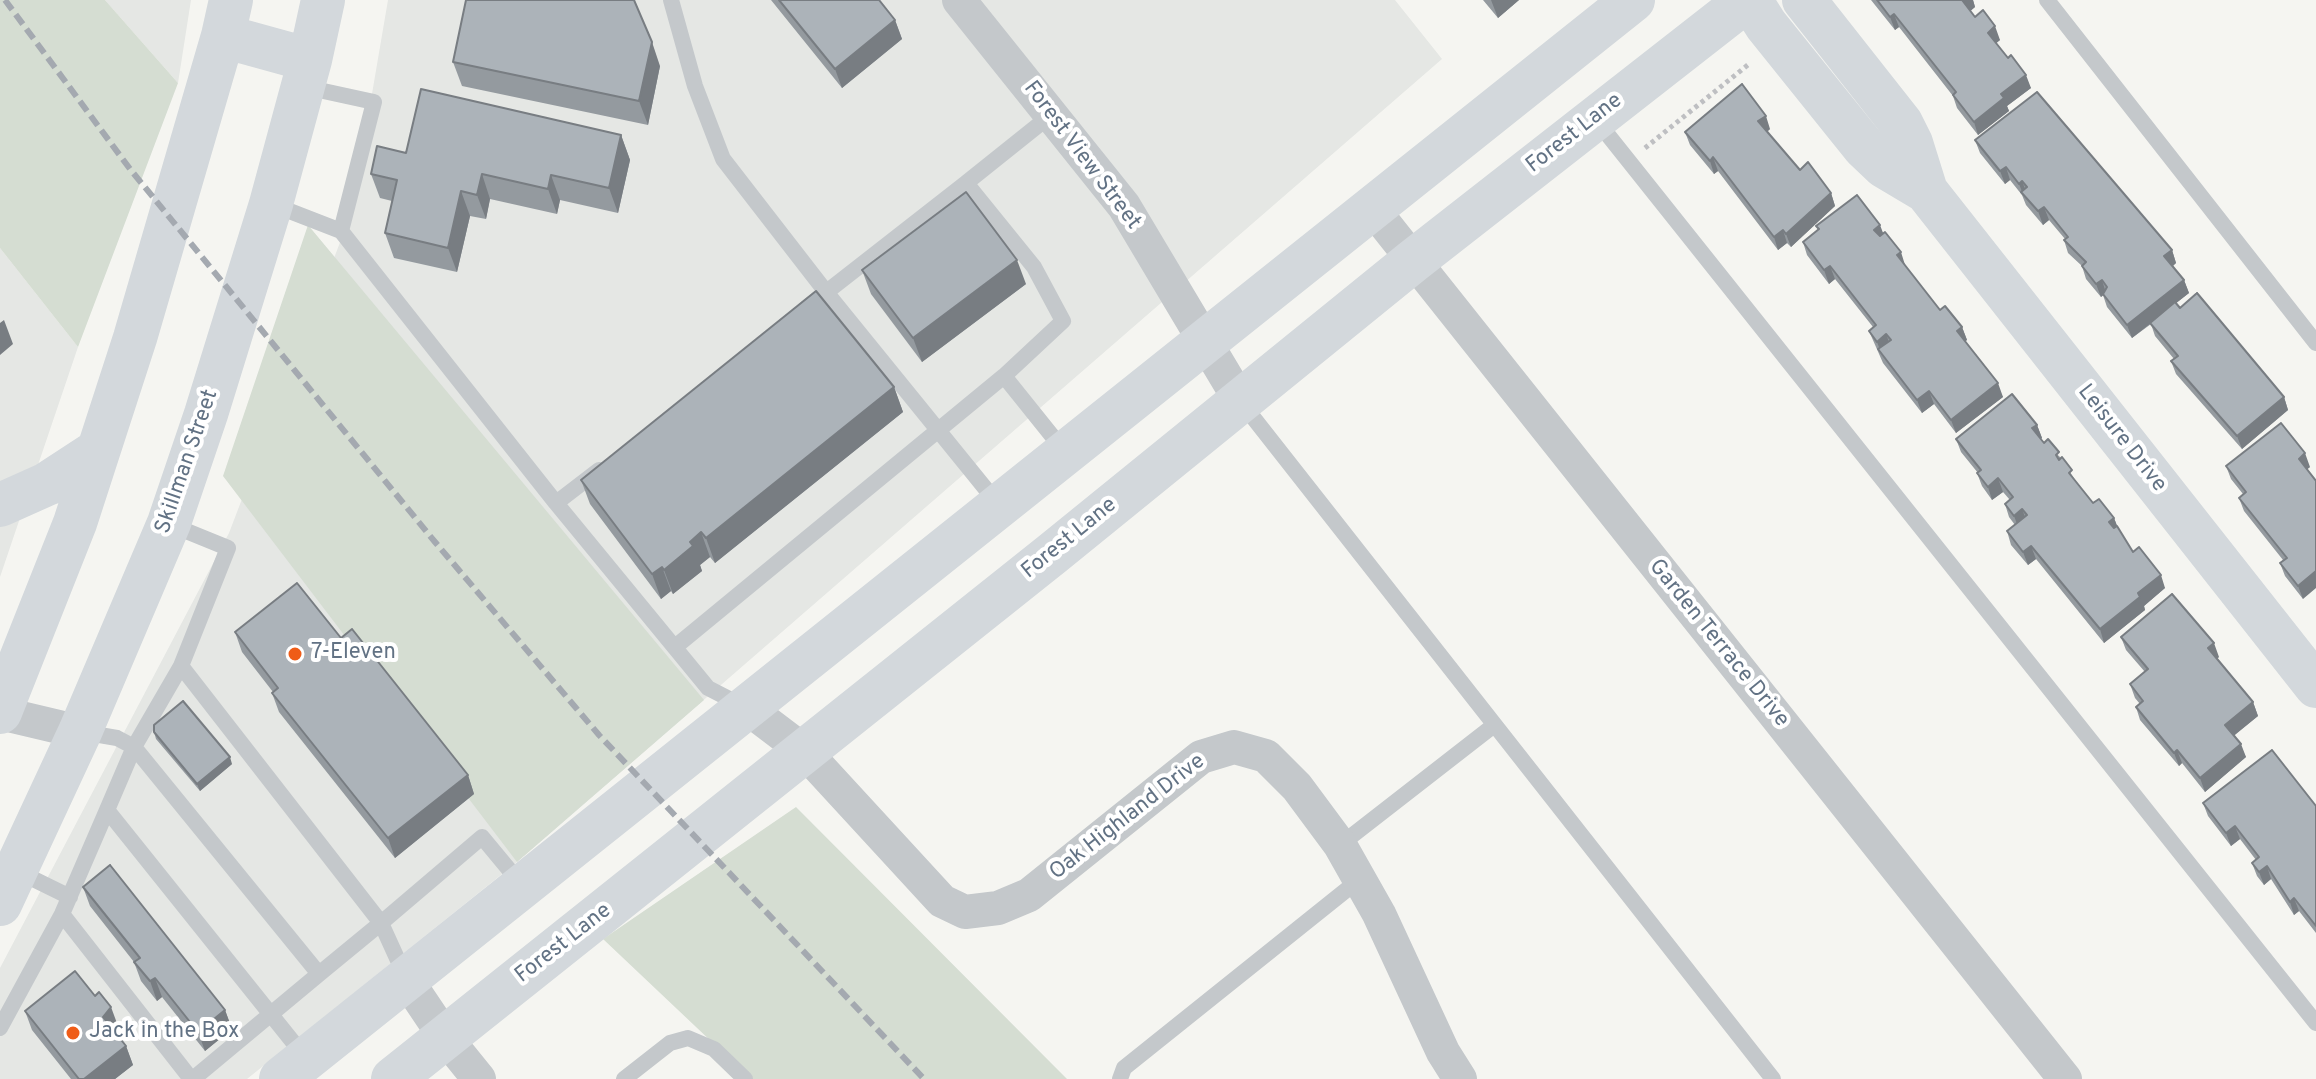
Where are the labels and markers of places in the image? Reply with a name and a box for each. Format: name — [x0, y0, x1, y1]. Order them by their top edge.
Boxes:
place label: 7-Eleven — [311, 641, 396, 667]
marker: 7-Eleven — [286, 645, 304, 663]
place label: Jack in the Box — [89, 1020, 239, 1046]
marker: Jack in the Box — [64, 1024, 82, 1042]

